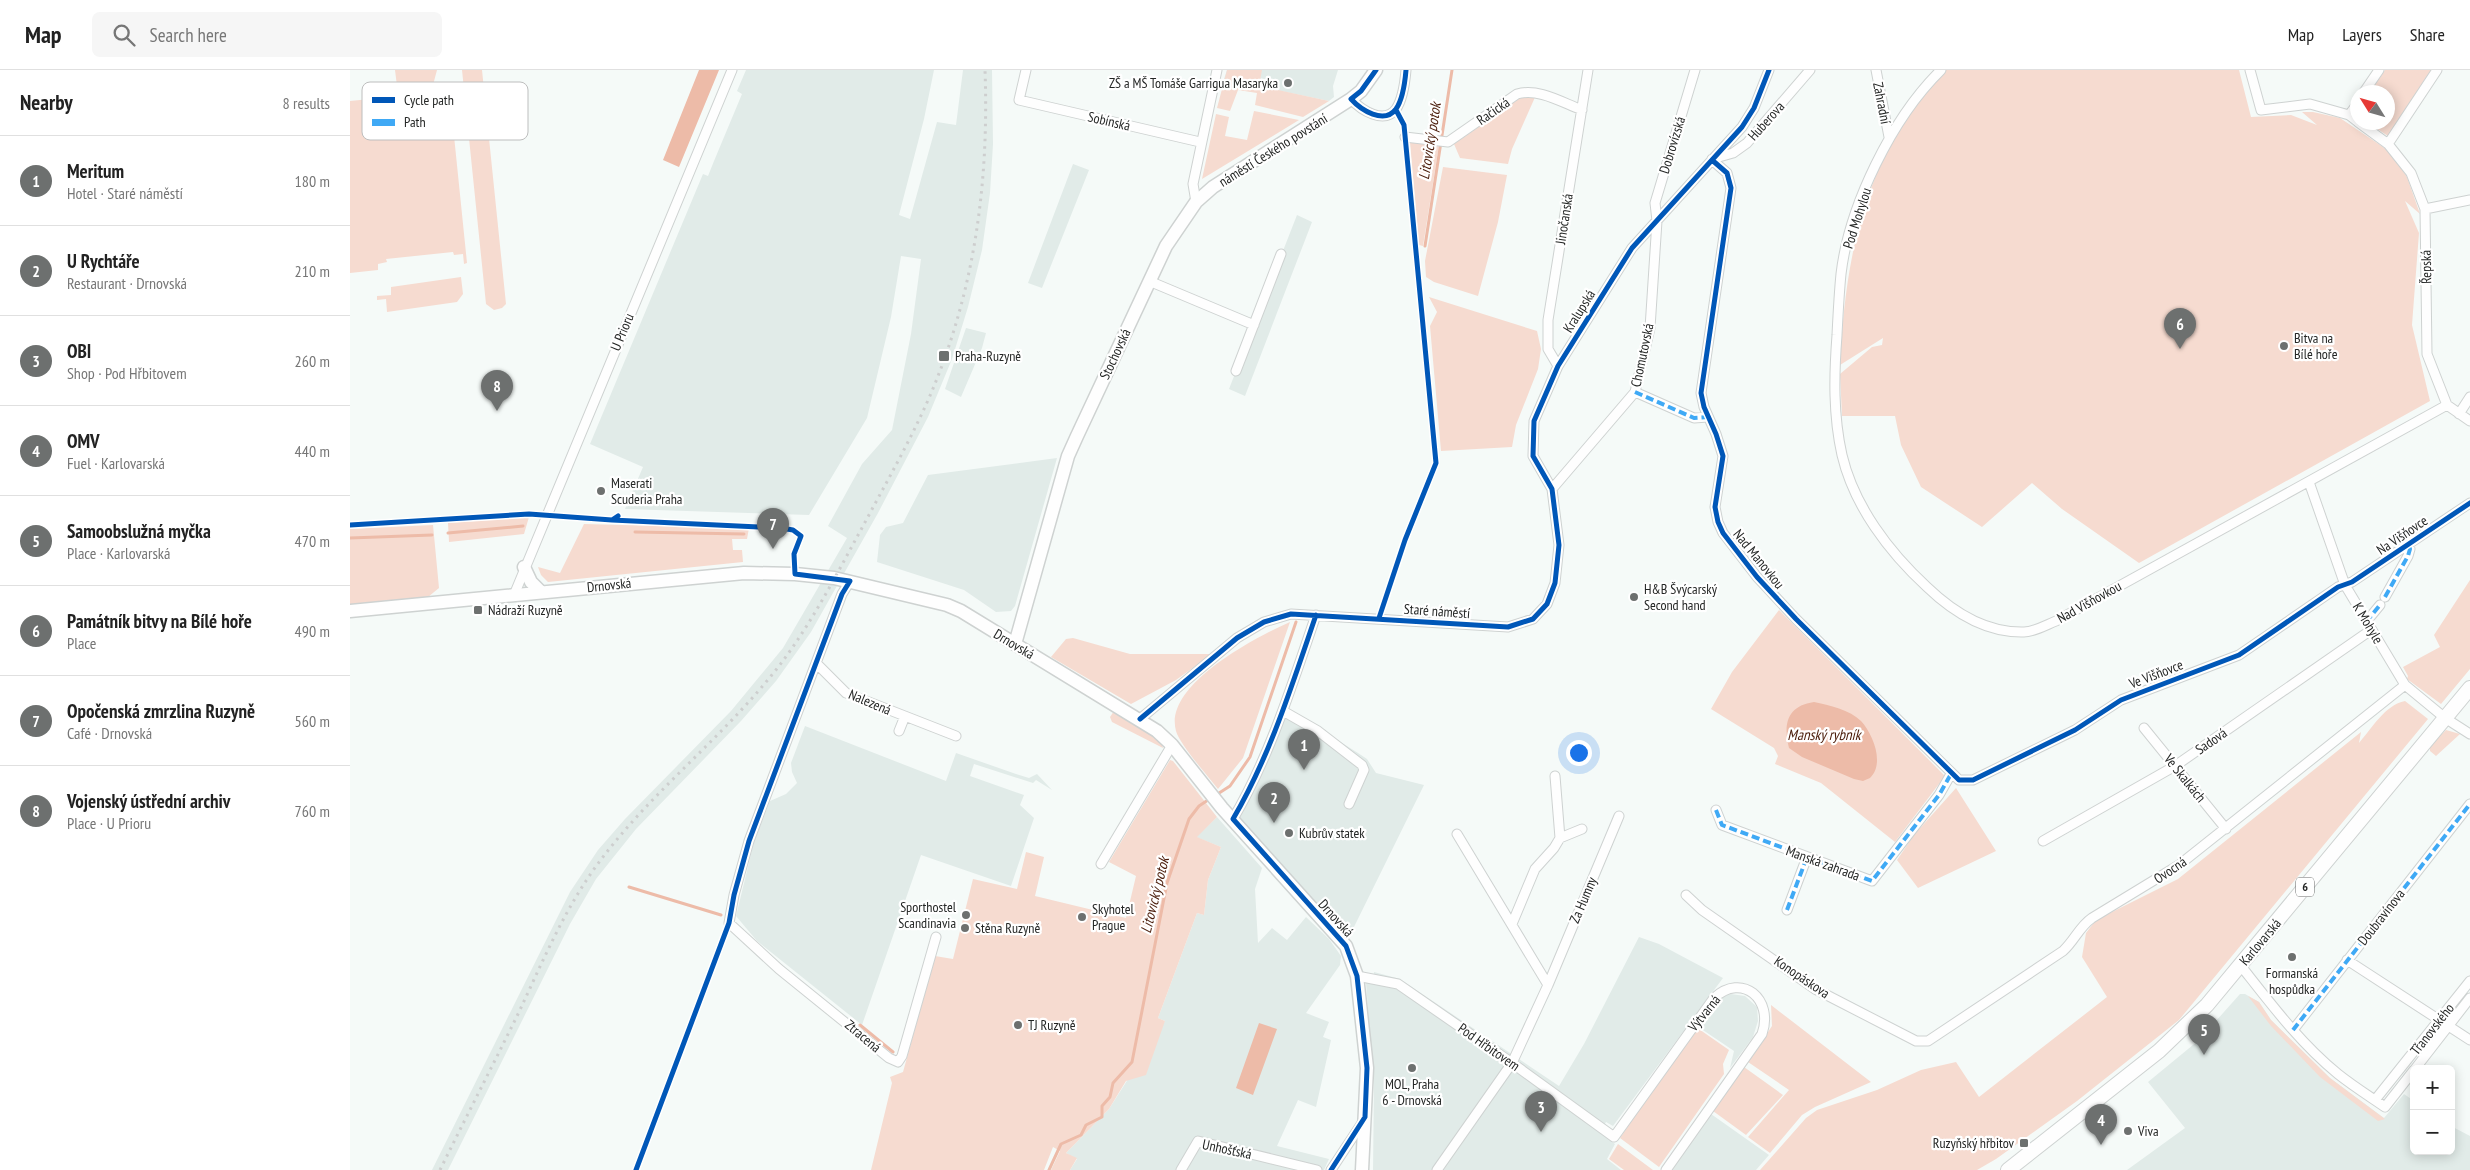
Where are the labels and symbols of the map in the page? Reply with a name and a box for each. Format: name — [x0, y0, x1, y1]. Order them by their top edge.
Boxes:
place label: ZŠ a MŠ Tomáše Garrigua Masaryka — [1109, 74, 1278, 92]
marker: ZŠ a MŠ Tomáše Garrigua Masaryka — [1282, 77, 1294, 89]
street label: Zahradní — [1869, 80, 1895, 126]
legend — [362, 82, 528, 140]
north arrow — [2350, 85, 2395, 130]
text: Cycle path — [404, 91, 454, 109]
street label: Račická — [1473, 93, 1513, 129]
street label: Huberova — [1744, 98, 1788, 144]
water label: Litovický potok — [1414, 99, 1445, 181]
street label: Sobínská — [1086, 107, 1132, 135]
street label: náměstí Českého povstání — [1215, 109, 1331, 191]
text: Path — [404, 113, 426, 131]
street label: Dobrovízská — [1655, 114, 1689, 176]
street label: Pod Mohylou — [1839, 185, 1875, 251]
street label: Jinočanská — [1551, 192, 1577, 247]
street label: Řepská — [2417, 250, 2435, 284]
street label: Kralupská — [1559, 286, 1599, 336]
pin: 6 — [2164, 308, 2196, 349]
street label: U Prioru — [606, 311, 638, 353]
street label: Chomutovská — [1626, 322, 1658, 388]
street label: Stochovská — [1095, 326, 1135, 382]
place label: Bitva na Bílé hoře — [2294, 329, 2338, 363]
marker: Bitva na Bílé hoře — [2278, 340, 2290, 352]
place label: Praha-Ruzyně — [955, 347, 1021, 365]
marker: Praha-Ruzyně — [937, 349, 951, 363]
pin: 8 — [481, 370, 513, 411]
place label: Maserati Scuderia Praha — [611, 474, 682, 508]
marker: Maserati Scuderia Praha — [595, 485, 607, 497]
pin: 7 — [757, 508, 789, 549]
street label: Na Višňovce — [2373, 511, 2431, 559]
street label: Nad Manovkou — [1729, 526, 1789, 592]
street label: Drnovská — [586, 574, 632, 596]
street label: Nad Višňovkou — [2054, 577, 2124, 627]
place label: H&B Švýcarský Second hand — [1644, 580, 1718, 614]
marker: H&B Švýcarský Second hand — [1628, 591, 1640, 603]
street label: K Mohyle — [2349, 599, 2387, 647]
street label: Staré náměstí — [1403, 600, 1471, 622]
place label: Nádraží Ruzyně — [488, 601, 563, 619]
marker: Nádraží Ruzyně — [472, 604, 484, 616]
street label: Drnovská — [990, 625, 1038, 663]
street label: Ve Višňovce — [2125, 655, 2186, 693]
street label: Nalezená — [846, 685, 894, 719]
street label: Sadová — [2192, 724, 2230, 758]
water label: Manský rybník — [1787, 725, 1863, 744]
pin: 1 — [1288, 729, 1320, 770]
your location — [1566, 740, 1592, 766]
street label: Ve Skalkách — [2159, 749, 2210, 806]
pin: 2 — [1258, 782, 1290, 823]
place label: Kubrův statek — [1299, 824, 1365, 842]
marker: Kubrův statek — [1283, 827, 1295, 839]
street label: Manská zahrada — [1784, 841, 1862, 885]
water label: Litovický potok — [1136, 853, 1174, 935]
street label: Ovocná — [2150, 853, 2190, 887]
street label: Za Humny — [1565, 873, 1601, 926]
road number: 6 — [2296, 878, 2314, 896]
street label: Doubravínova — [2353, 885, 2409, 949]
street label: Drnovská — [1314, 895, 1358, 941]
place label: Sporthostel Scandinavia — [898, 898, 957, 932]
place label: Skyhotel Prague — [1092, 900, 1134, 934]
marker: Sporthostel Scandinavia — [960, 909, 972, 921]
marker: Skyhotel Prague — [1076, 911, 1088, 923]
street label: Karlovarská — [2235, 915, 2285, 969]
place label: Stěna Ruzyně — [975, 919, 1040, 937]
marker: Stěna Ruzyně — [959, 922, 971, 934]
marker: Formanská hospůdka — [2286, 951, 2298, 963]
street label: Konopáskova — [1771, 952, 1833, 1002]
place label: Formanská hospůdka — [2266, 964, 2318, 998]
street label: Výtvarná — [1683, 991, 1724, 1036]
street label: Třanovského — [2406, 1000, 2458, 1058]
pin: 5 — [2188, 1014, 2220, 1055]
street label: Ztracená — [841, 1016, 885, 1056]
place label: TJ Ruzyně — [1028, 1016, 1076, 1034]
marker: TJ Ruzyně — [1012, 1019, 1024, 1031]
street label: Pod Hřbitovem — [1455, 1019, 1523, 1075]
marker: MOL, Praha 6 - Drnovská — [1406, 1062, 1418, 1074]
place label: MOL, Praha 6 - Drnovská — [1382, 1075, 1442, 1109]
pin: 3 — [1525, 1091, 1557, 1132]
pin: 4 — [2085, 1104, 2117, 1145]
place label: Viva — [2137, 1122, 2159, 1140]
marker: Viva — [2122, 1125, 2134, 1137]
place label: Ruzyňský hřbitov — [1933, 1134, 2015, 1152]
street label: Unhošťská — [1201, 1135, 1253, 1163]
marker: Ruzyňský hřbitov — [2018, 1137, 2030, 1149]

